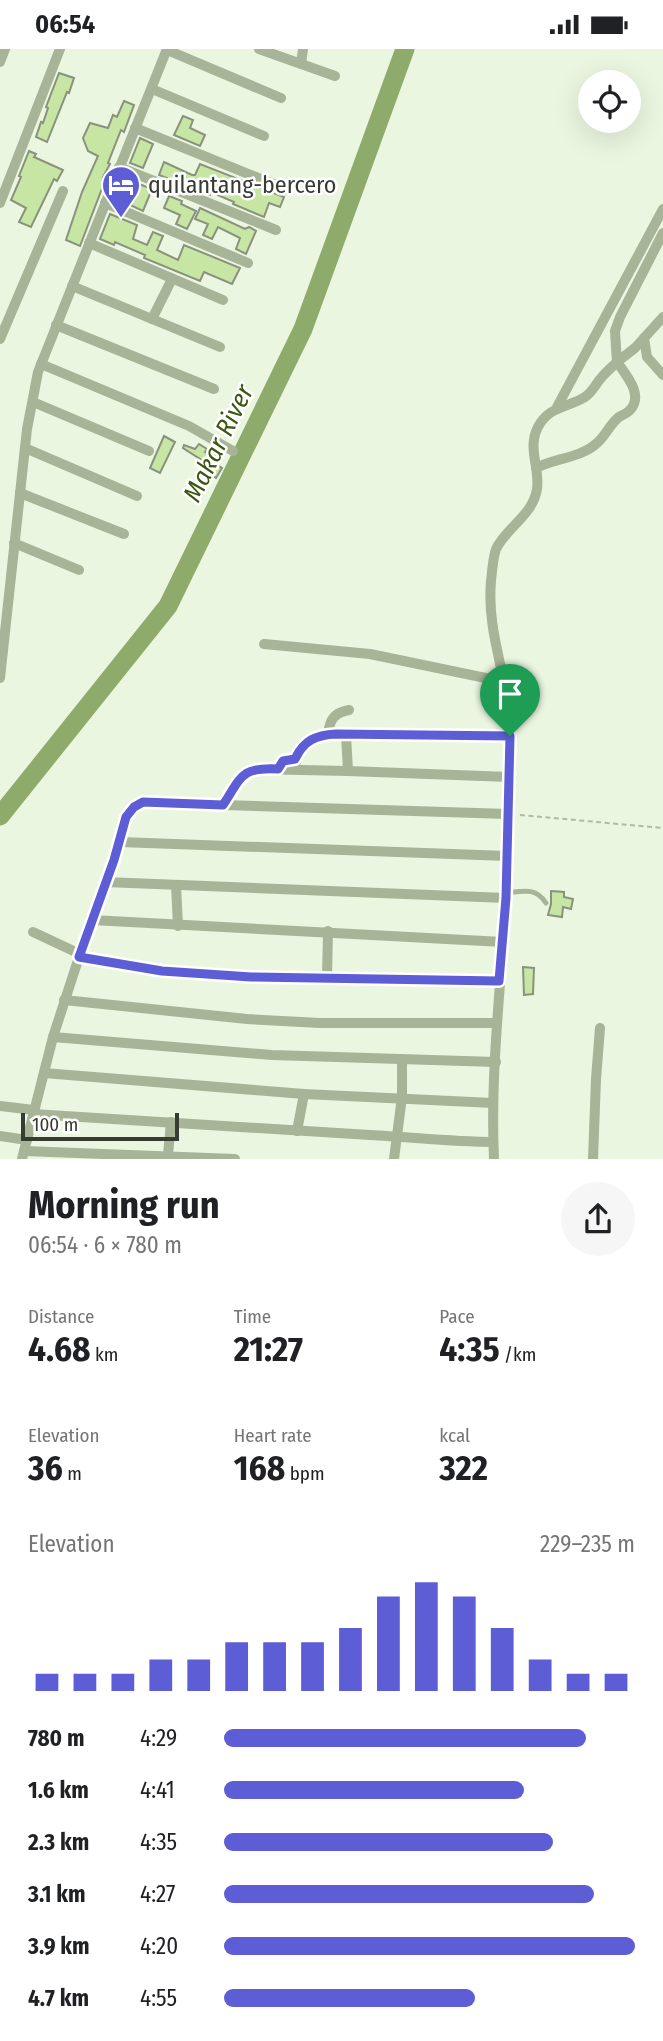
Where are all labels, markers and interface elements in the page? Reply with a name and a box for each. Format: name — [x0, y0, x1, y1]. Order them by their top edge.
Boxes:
text: 06:54 — [35, 9, 95, 40]
map controls — [578, 70, 641, 133]
button: locate — [578, 70, 641, 133]
hotel icon: quilantang-bercero — [100, 164, 142, 219]
place label: quilantang-bercero — [148, 171, 336, 199]
water label: Makar River — [177, 379, 261, 507]
pin — [480, 664, 540, 736]
icon: arrive — [491, 675, 529, 713]
scale bar — [21, 1110, 178, 1142]
text: 100 m — [32, 1113, 78, 1136]
text: Morning run — [28, 1182, 220, 1228]
button: share — [561, 1182, 635, 1256]
text: 06:54 · 6 × 780 m — [28, 1231, 182, 1259]
text: Distance — [28, 1305, 95, 1328]
text: Time — [234, 1305, 271, 1328]
text: Pace — [439, 1305, 475, 1328]
text: 4.68 — [28, 1328, 90, 1370]
text: 21:27 — [234, 1328, 303, 1370]
text: 4:35 — [439, 1328, 500, 1370]
text: km — [90, 1343, 118, 1366]
text: /km — [500, 1343, 536, 1366]
text: Elevation — [28, 1424, 100, 1447]
text: Heart rate — [234, 1424, 312, 1447]
text: kcal — [439, 1424, 470, 1447]
text: 36 — [28, 1447, 63, 1489]
text: 168 — [234, 1447, 285, 1489]
text: 322 — [439, 1447, 488, 1489]
text: m — [63, 1462, 82, 1485]
text: bpm — [285, 1462, 325, 1485]
text: Elevation — [28, 1530, 115, 1558]
text: 229–235 m — [540, 1530, 635, 1558]
text: 780 m — [28, 1724, 85, 1752]
text: 4:29 — [140, 1724, 177, 1752]
text: 1.6 km — [28, 1776, 89, 1804]
text: 4:41 — [140, 1776, 175, 1804]
text: 2.3 km — [28, 1828, 89, 1856]
text: 4:35 — [140, 1828, 177, 1856]
text: 3.1 km — [28, 1880, 86, 1908]
text: 4:27 — [140, 1880, 175, 1908]
text: 3.9 km — [28, 1932, 90, 1960]
text: 4:20 — [140, 1932, 178, 1960]
text: 4.7 km — [28, 1984, 89, 2012]
text: 4:55 — [140, 1984, 177, 2012]

